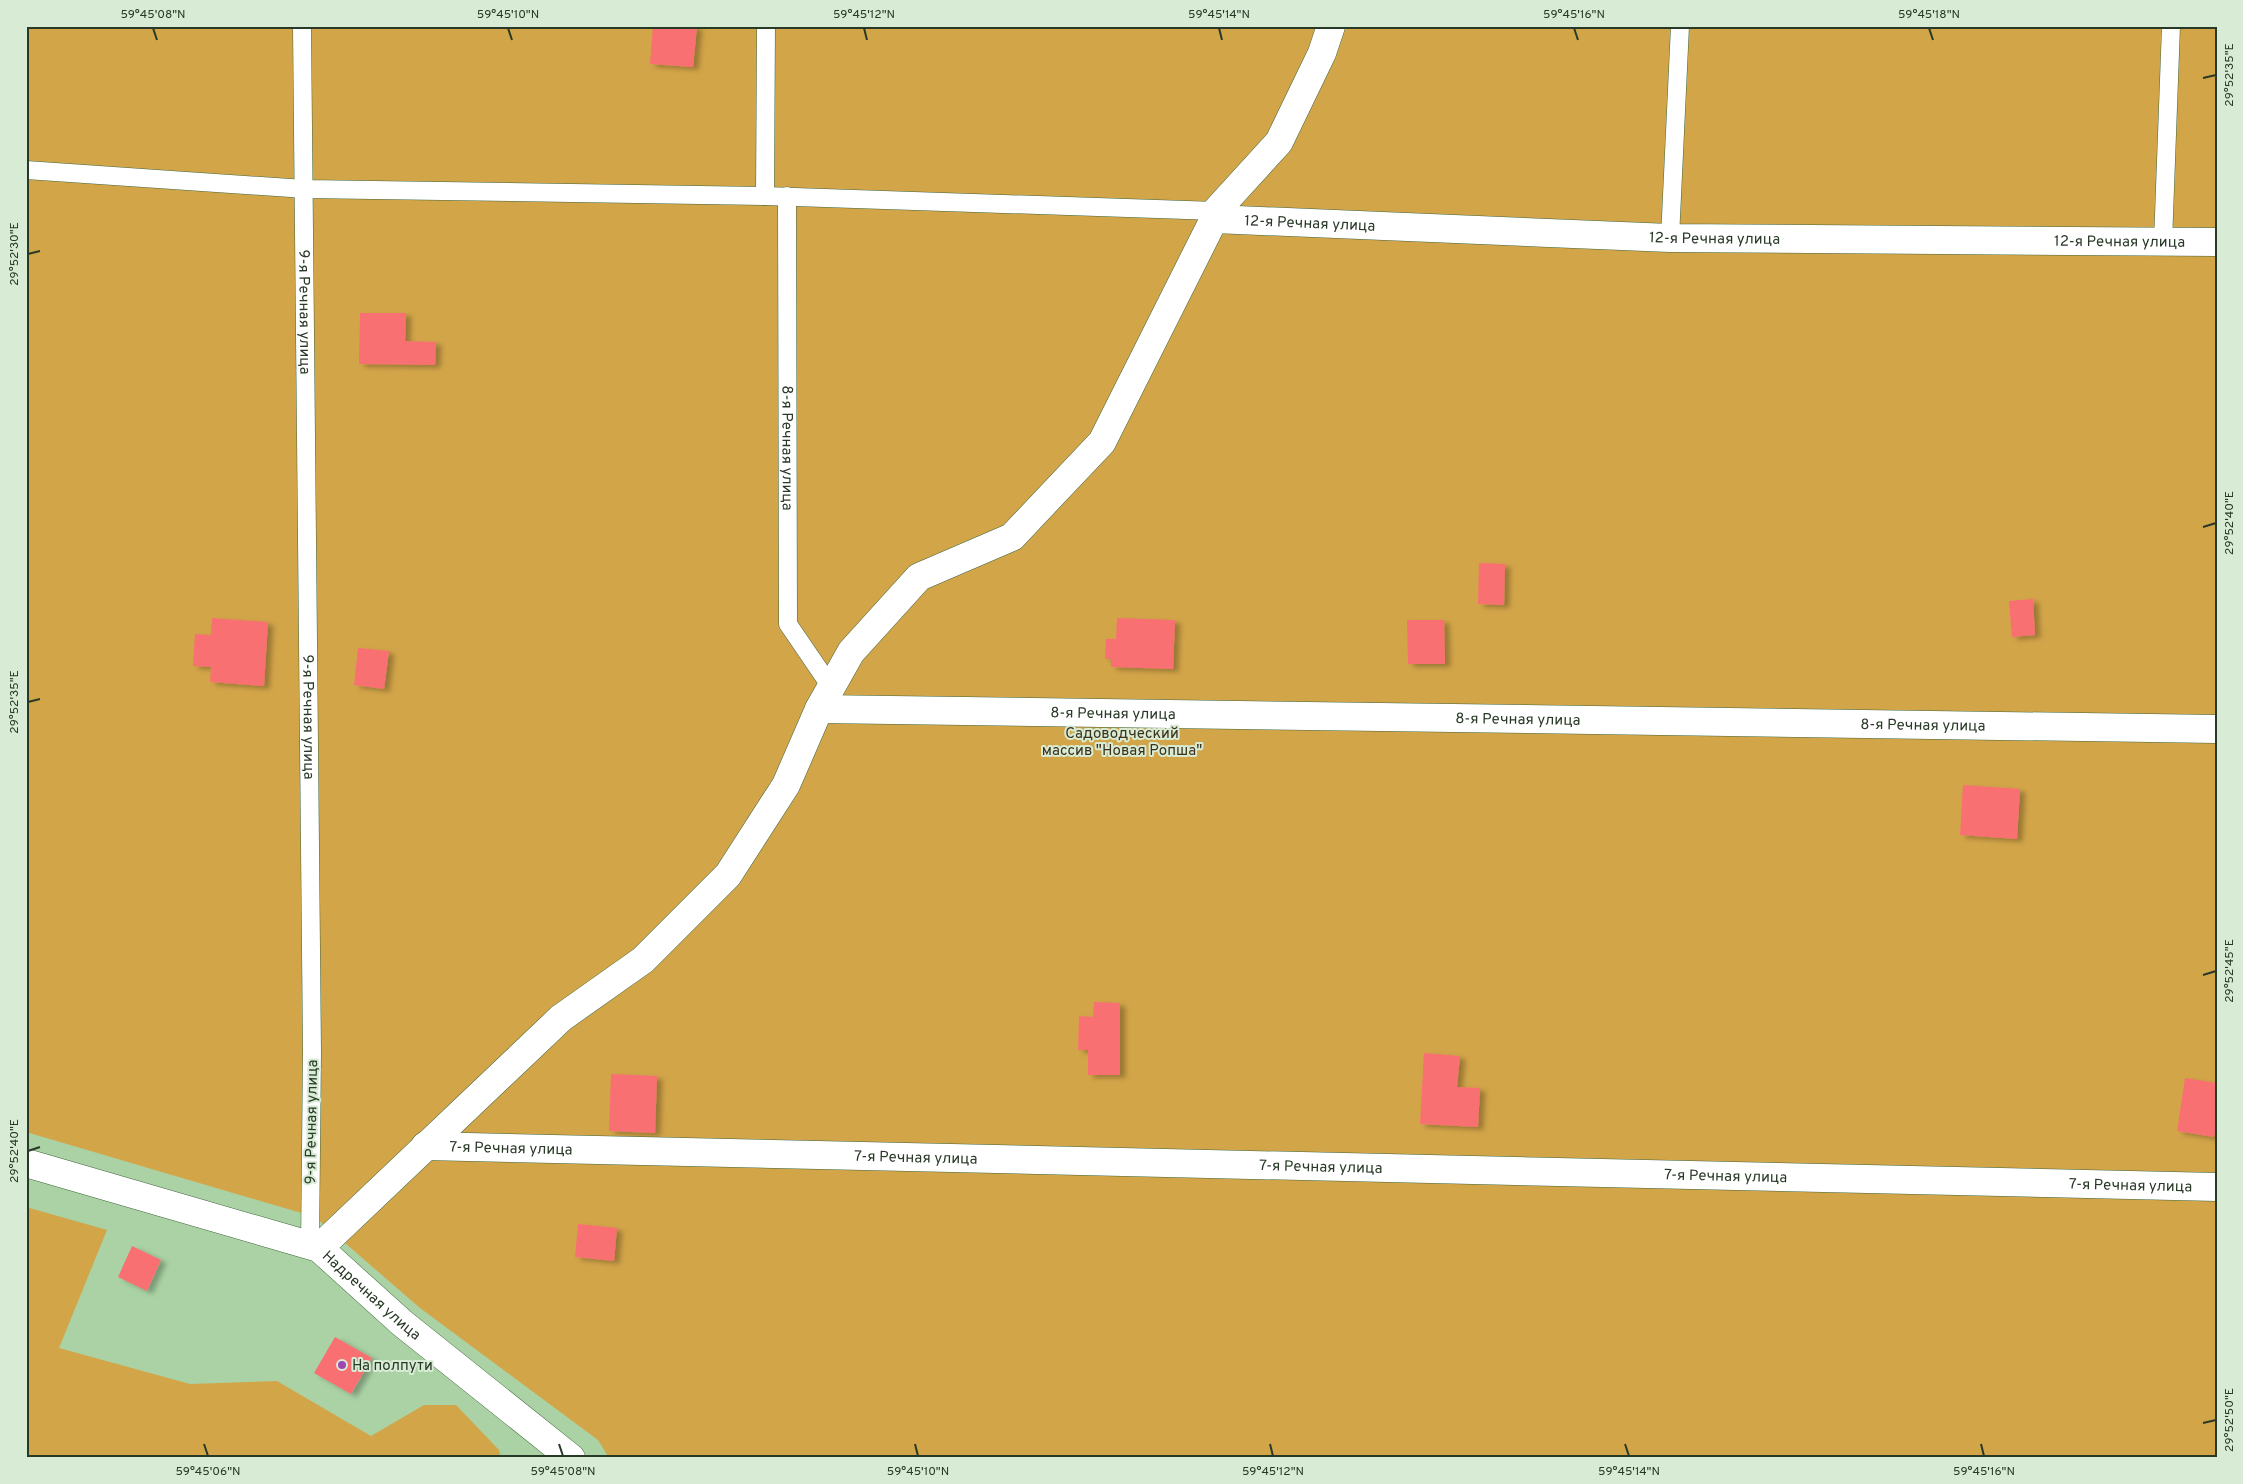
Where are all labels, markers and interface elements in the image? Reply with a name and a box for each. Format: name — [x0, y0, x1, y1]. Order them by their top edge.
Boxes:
text: 59°45'08"N — [120, 7, 186, 23]
text: 59°45'10"N — [477, 7, 539, 23]
text: 59°45'12"N — [833, 7, 895, 23]
text: 59°45'14"N — [1188, 7, 1250, 23]
text: 59°45'16"N — [1543, 7, 1605, 23]
text: 59°45'18"N — [1898, 7, 1960, 23]
text: 29°52'35"E — [2222, 43, 2238, 107]
street label: 12-я Речная улица — [1244, 212, 1376, 237]
text: 29°52'30"E — [7, 222, 23, 286]
street label: 12-я Речная улица — [1649, 229, 1780, 250]
street label: 12-я Речная улица — [2054, 233, 2185, 253]
street label: 9-я Речная улица — [293, 249, 313, 375]
street label: 8-я Речная улица — [776, 385, 796, 511]
text: 29°52'40"E — [2222, 491, 2238, 555]
street label: 9-я Речная улица — [297, 654, 317, 780]
text: 29°52'35"E — [7, 670, 23, 734]
street label: 8-я Речная улица — [1050, 704, 1176, 725]
street label: 8-я Речная улица — [1455, 710, 1581, 731]
street label: 8-я Речная улица — [1860, 716, 1986, 737]
park label: Садоводческий массив "Новая Ропша" — [1042, 725, 1202, 761]
text: 29°52'45"E — [2222, 939, 2238, 1003]
street label: 9-я Речная улица — [302, 1059, 323, 1185]
text: 29°52'40"E — [7, 1119, 23, 1183]
street label: 7-я Речная улица — [449, 1139, 573, 1160]
street label: 7-я Речная улица — [854, 1148, 978, 1170]
street label: 7-я Речная улица — [1259, 1157, 1383, 1179]
street label: 7-я Речная улица — [1664, 1166, 1787, 1188]
street label: 7-я Речная улица — [2069, 1176, 2192, 1197]
street label: Надречная улица — [318, 1247, 424, 1345]
place label: На полпути — [352, 1357, 433, 1376]
marker: На полпути — [336, 1359, 348, 1371]
text: 29°52'50"E — [2222, 1388, 2238, 1452]
text: 59°45'06"N — [175, 1464, 241, 1480]
text: 59°45'08"N — [530, 1464, 596, 1480]
text: 59°45'10"N — [887, 1464, 949, 1480]
text: 59°45'12"N — [1242, 1464, 1304, 1480]
text: 59°45'14"N — [1598, 1464, 1660, 1480]
text: 59°45'16"N — [1953, 1464, 2015, 1480]

